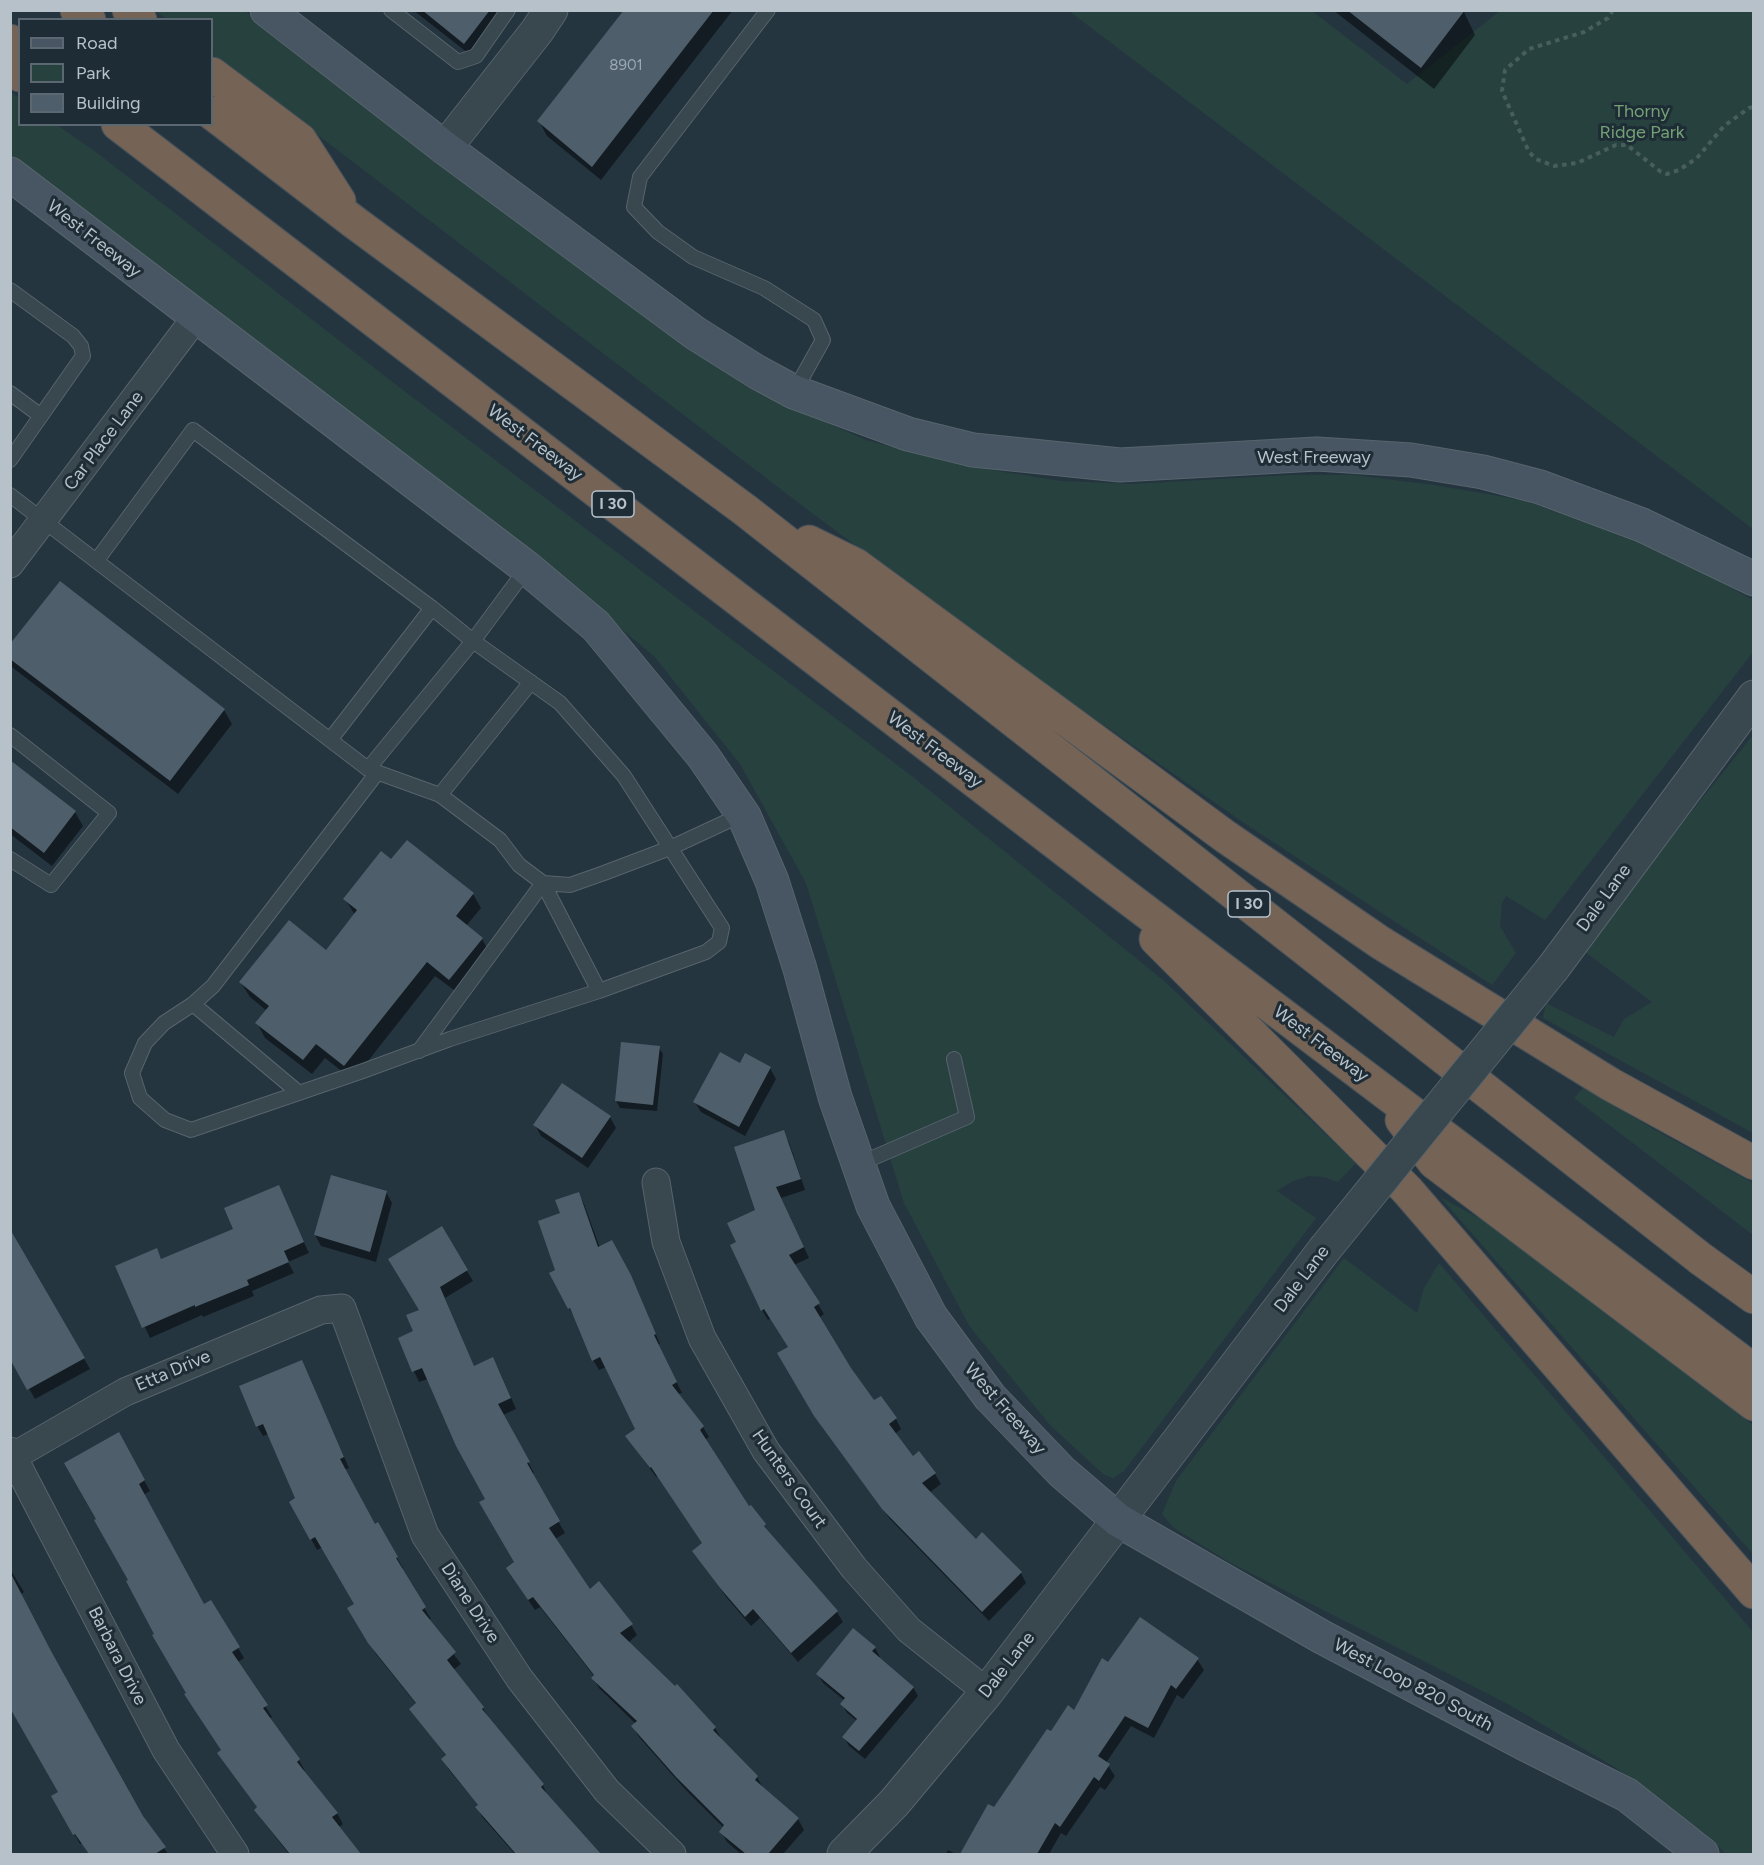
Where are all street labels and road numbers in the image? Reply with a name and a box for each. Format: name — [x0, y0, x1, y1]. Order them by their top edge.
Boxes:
street label: West Freeway — [43, 196, 145, 282]
street label: Car Place Lane — [60, 387, 148, 495]
street label: West Freeway — [483, 400, 587, 486]
street label: West Freeway — [1257, 447, 1371, 469]
road number: I 30 — [592, 491, 634, 517]
street label: West Freeway — [883, 707, 987, 793]
street label: Dale Lane — [1572, 860, 1636, 936]
road number: I 30 — [1228, 891, 1270, 917]
street label: West Freeway — [1269, 1001, 1373, 1087]
street label: Dale Lane — [1270, 1241, 1334, 1317]
street label: Etta Drive — [132, 1346, 214, 1396]
street label: West Freeway — [960, 1359, 1050, 1459]
street label: Hunters Court — [747, 1426, 831, 1532]
street label: Diane Drive — [436, 1559, 504, 1647]
street label: Barbara Drive — [83, 1603, 151, 1709]
street label: Dale Lane — [974, 1628, 1040, 1702]
street label: West Loop 820 South — [1330, 1634, 1496, 1736]

